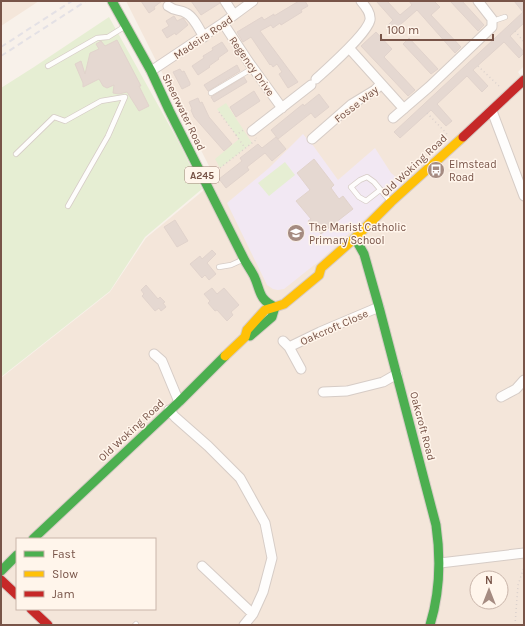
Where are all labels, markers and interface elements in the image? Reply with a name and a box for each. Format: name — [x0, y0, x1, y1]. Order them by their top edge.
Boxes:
street label: Madeira Road — [171, 13, 235, 62]
scale bar — [381, 16, 493, 42]
text: 100 m — [387, 23, 419, 37]
street label: Regency Drive — [226, 34, 277, 99]
street label: Sheerwater Road — [159, 71, 208, 153]
street label: Fosse Way — [332, 83, 381, 126]
street label: Old Woking Road — [379, 132, 450, 199]
place label: Elmstead Road — [449, 158, 497, 184]
bus stop icon: Elmstead Road — [426, 160, 446, 180]
road number: A245 — [185, 167, 219, 183]
place label: The Marist Catholic Primary School — [309, 221, 407, 247]
school or university icon: The Marist Catholic Primary School — [286, 223, 306, 243]
street label: Oakcroft Close — [298, 307, 370, 348]
street label: Oakcroft Road — [407, 390, 438, 462]
street label: Old Woking Road — [96, 397, 167, 464]
legend — [16, 538, 156, 610]
text: Fast — [52, 547, 76, 561]
text: Slow — [52, 567, 78, 581]
north arrow — [469, 570, 509, 610]
text: N — [485, 574, 493, 587]
text: Jam — [52, 587, 75, 601]

